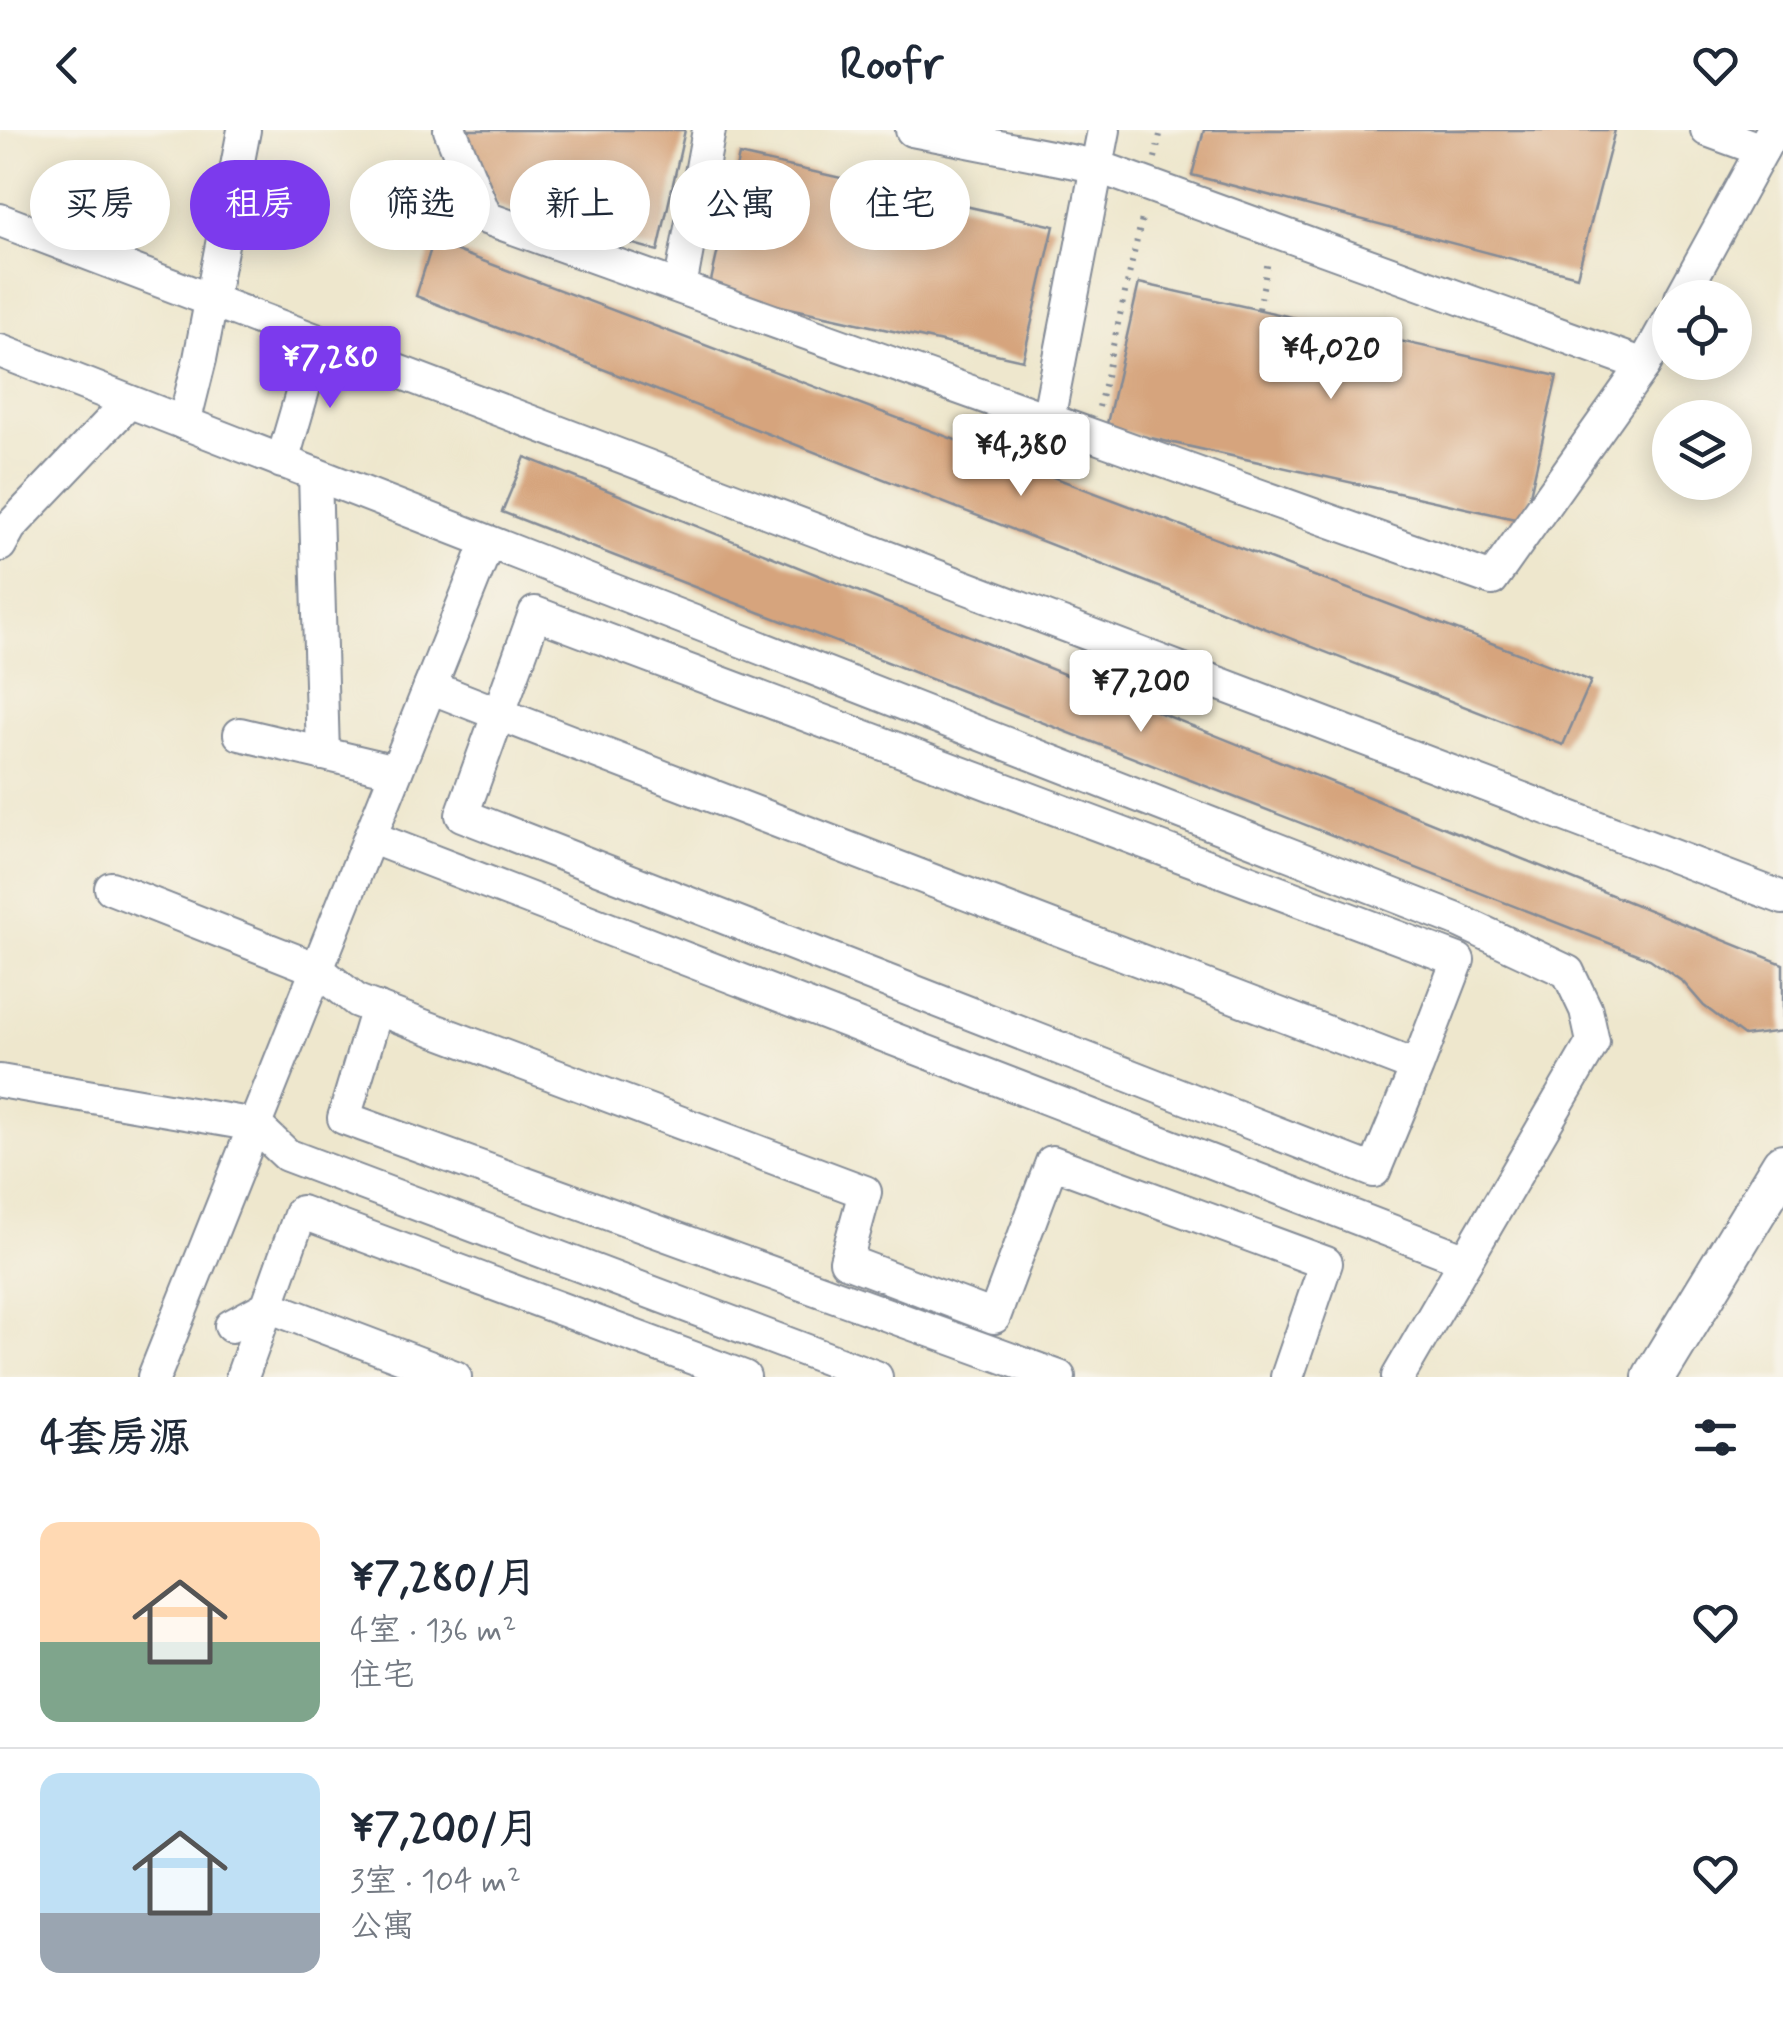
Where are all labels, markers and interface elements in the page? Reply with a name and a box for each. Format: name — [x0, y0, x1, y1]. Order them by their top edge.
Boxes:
text: Roofr — [840, 36, 943, 95]
icon: back — [40, 38, 95, 93]
icon: heart — [1688, 38, 1743, 93]
chip: 买房 — [30, 160, 170, 250]
chip: 租房 — [190, 160, 330, 250]
chip: 筛选 — [350, 160, 490, 250]
chip: 新上 — [510, 160, 650, 250]
chip: 公寓 — [670, 160, 810, 250]
chip: 住宅 — [830, 160, 970, 250]
map controls — [1652, 280, 1752, 500]
button: locate — [1652, 280, 1752, 380]
pin: ¥4,020 — [1250, 317, 1412, 402]
pin: ¥7,280 — [249, 326, 411, 411]
text: ¥4,020 — [1281, 328, 1381, 370]
text: ¥7,280 — [282, 337, 378, 379]
button: layers — [1652, 400, 1752, 500]
pin: ¥4,380 — [940, 414, 1102, 499]
text: ¥4,380 — [975, 425, 1067, 467]
pin: ¥7,200 — [1060, 650, 1222, 735]
text: ¥7,200 — [1092, 661, 1190, 703]
icon: filters — [1688, 1410, 1743, 1465]
text: 4套房源 — [40, 1412, 190, 1467]
text: ¥7,280/月 — [350, 1552, 537, 1607]
icon: home — [120, 1562, 240, 1682]
icon: heart — [1688, 1595, 1743, 1650]
text: 4室 · 136 m² — [350, 1610, 516, 1652]
text: 住宅 — [350, 1655, 414, 1697]
text: ¥7,200/月 — [350, 1803, 540, 1858]
icon: home — [120, 1813, 240, 1933]
icon: heart — [1688, 1846, 1743, 1901]
text: 3室 · 104 m² — [350, 1861, 521, 1903]
text: 公寓 — [350, 1906, 414, 1948]

